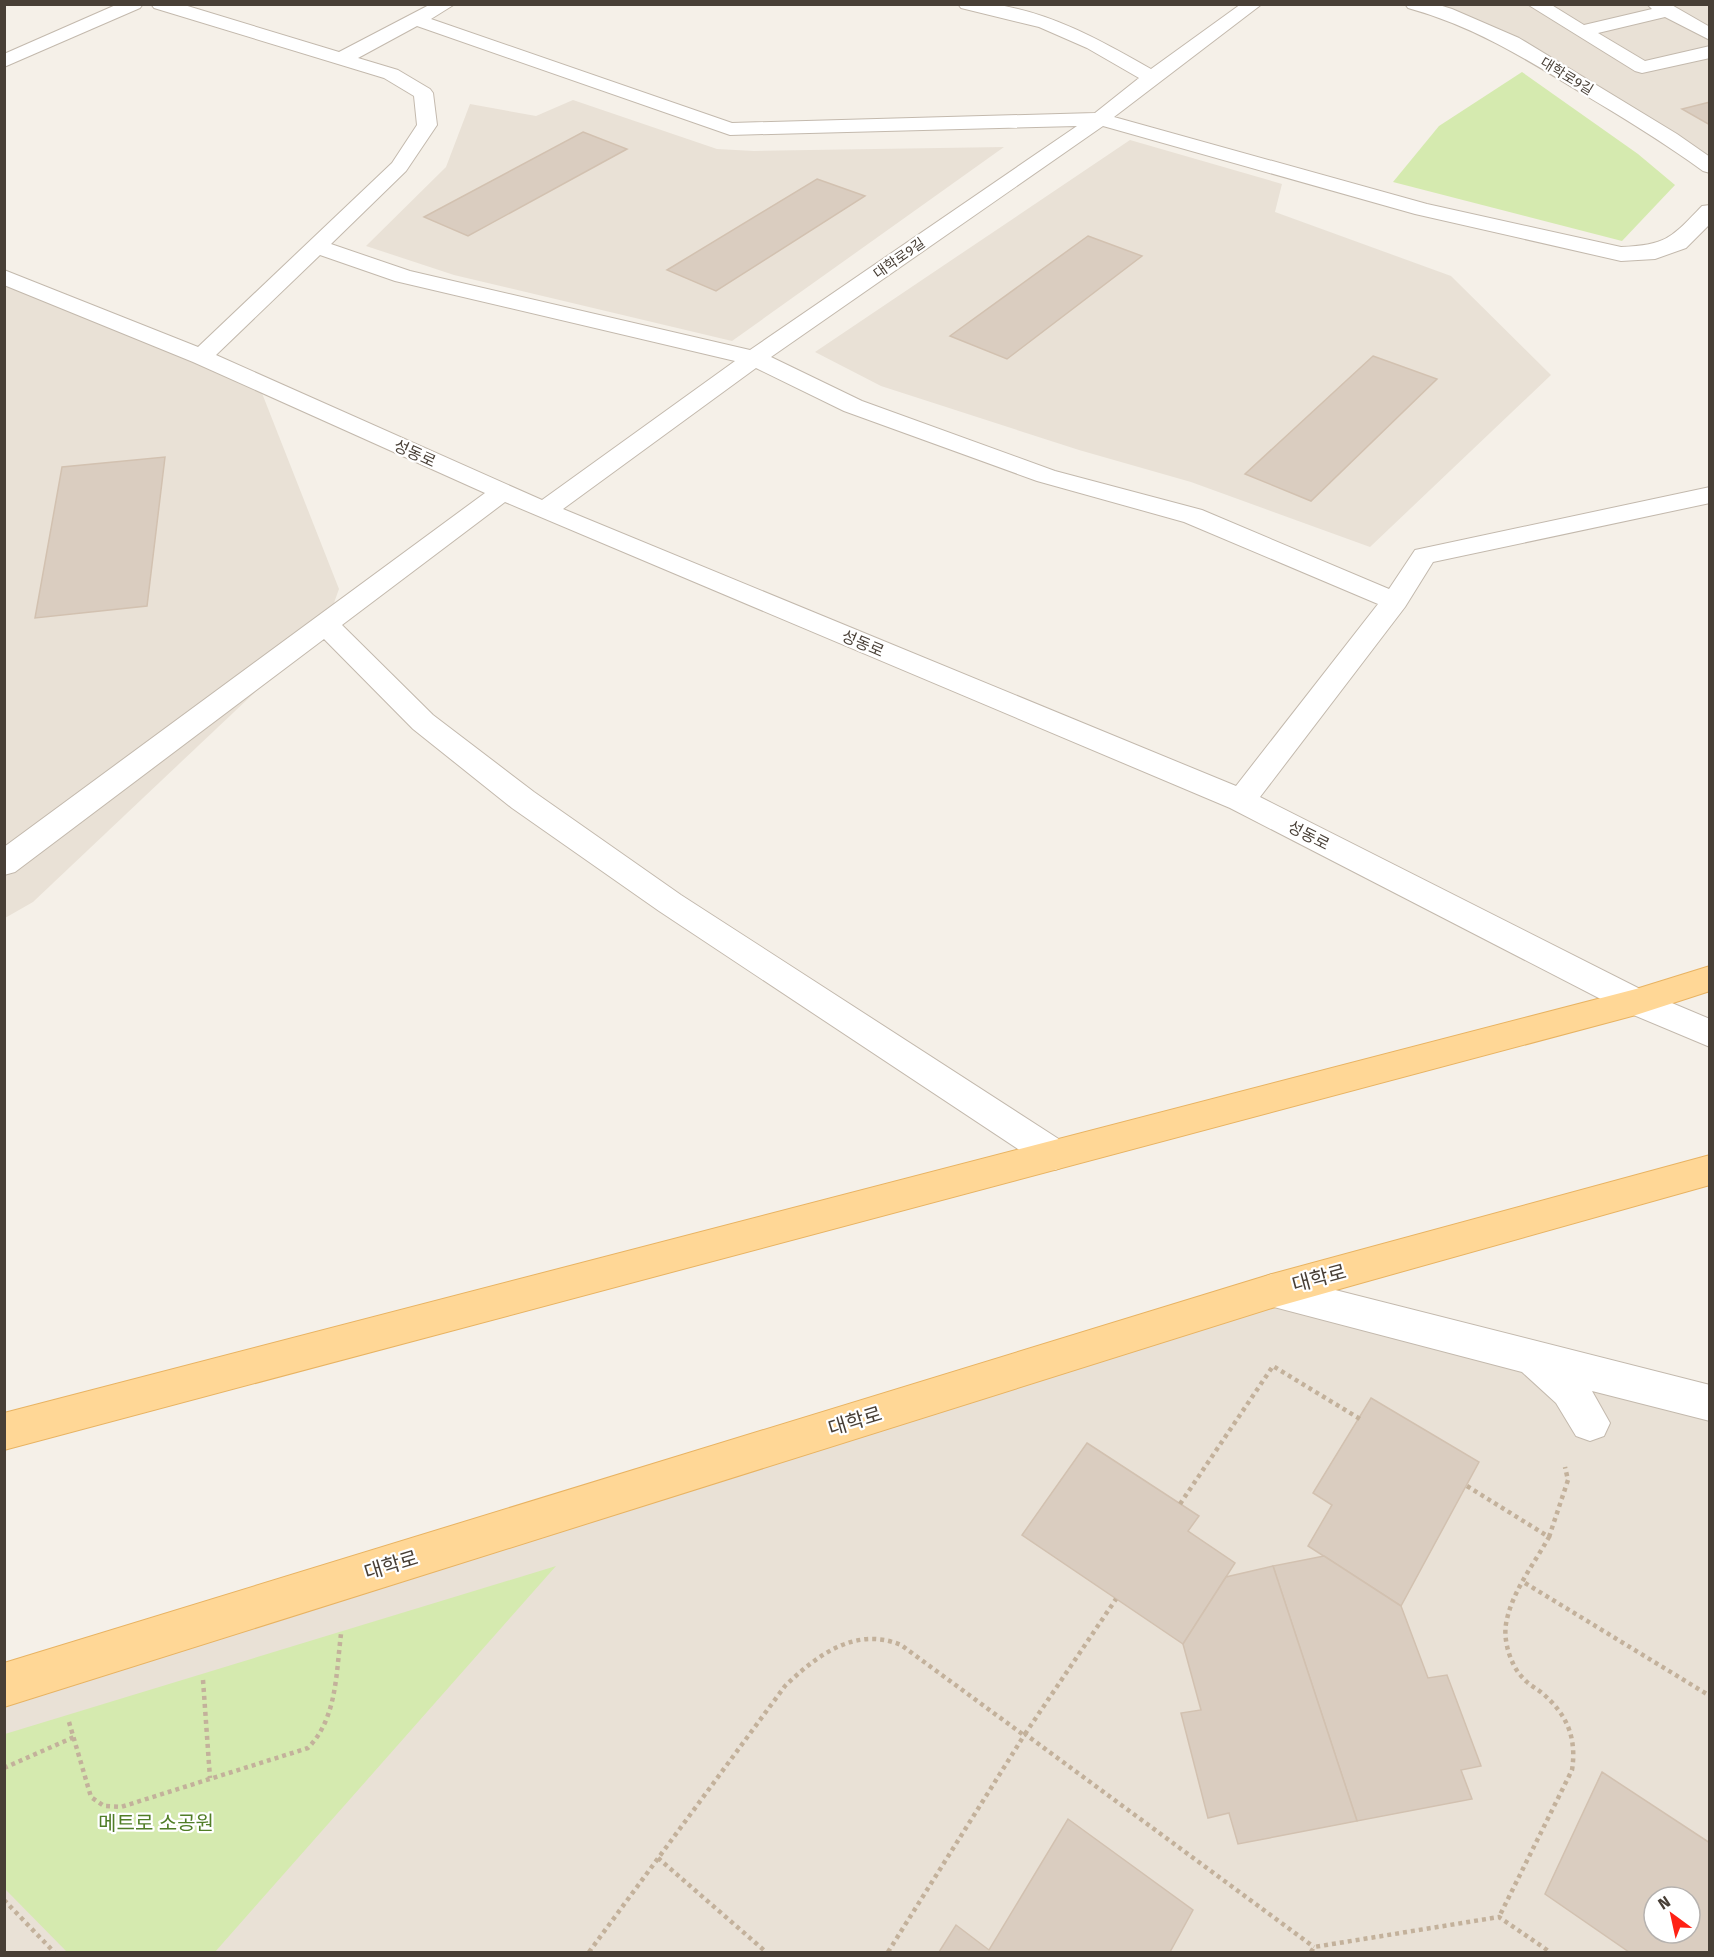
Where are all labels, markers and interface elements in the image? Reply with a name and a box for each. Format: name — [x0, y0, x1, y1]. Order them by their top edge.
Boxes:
street label: 대학로9길 — [1537, 54, 1596, 99]
street label: 대학로9길 — [870, 235, 928, 282]
street label: 성동로 — [391, 436, 439, 471]
street label: 성동로 — [839, 626, 887, 661]
street label: 성동로 — [1285, 817, 1333, 854]
street label: 대학로 — [1289, 1259, 1349, 1297]
street label: 대학로 — [825, 1401, 885, 1441]
street label: 대학로 — [361, 1545, 421, 1585]
park label: 메트로 소공원 — [98, 1811, 214, 1835]
north arrow — [1642, 1885, 1702, 1945]
text: N — [1654, 1892, 1674, 1914]

